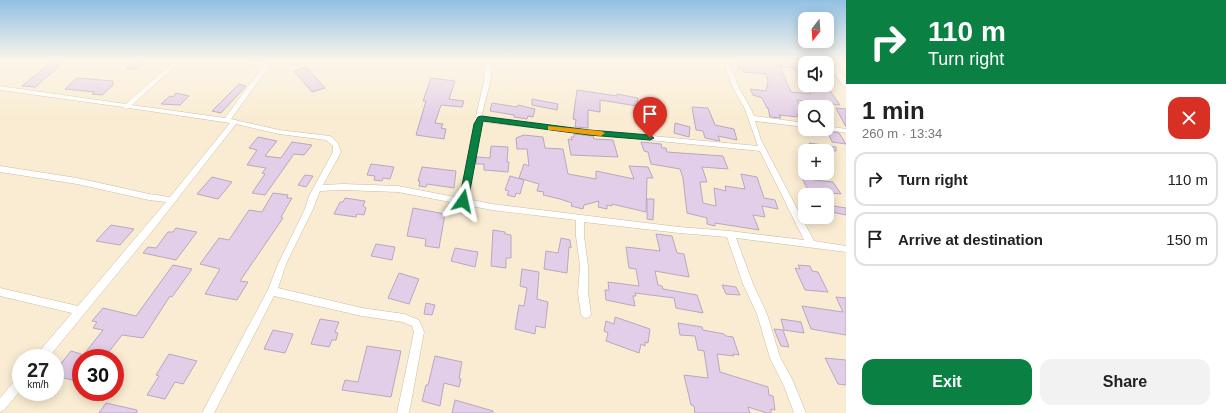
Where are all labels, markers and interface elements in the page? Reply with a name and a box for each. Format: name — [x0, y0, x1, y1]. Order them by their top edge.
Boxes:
north arrow — [798, 12, 834, 48]
map controls — [798, 12, 834, 224]
icon: right — [862, 16, 914, 68]
text: 110 m — [928, 16, 1006, 47]
text: Turn right — [928, 49, 1004, 69]
button: sound — [798, 56, 834, 92]
pin — [633, 97, 667, 138]
text: 1 min — [862, 97, 925, 124]
button: close — [1168, 97, 1210, 139]
button: search — [798, 100, 834, 136]
icon: arrive — [639, 103, 661, 125]
text: 260 m · 13:34 — [862, 126, 942, 141]
button: + — [798, 144, 834, 180]
icon: right — [864, 168, 886, 190]
text: Turn right — [898, 171, 968, 188]
text: 110 m — [1167, 171, 1208, 188]
position arrow — [442, 180, 484, 222]
button: − — [798, 188, 834, 224]
icon: arrive — [864, 228, 886, 250]
text: Arrive at destination — [898, 231, 1043, 248]
text: 150 m — [1166, 231, 1208, 248]
speed limit sign: 30 — [72, 349, 124, 401]
text: 27 — [27, 359, 49, 381]
button: Exit — [862, 359, 1032, 405]
button: Share — [1040, 359, 1210, 405]
text: km/h — [27, 379, 49, 390]

